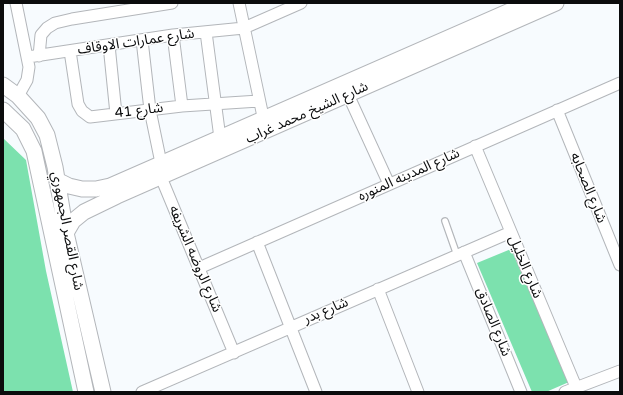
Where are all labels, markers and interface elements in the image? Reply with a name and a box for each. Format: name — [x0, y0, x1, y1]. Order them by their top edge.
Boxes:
street label: شارع عمارات الاوقاف — [77, 25, 195, 59]
street label: شارع الشيخ محمد غراب — [243, 78, 371, 148]
street label: شارع 41 — [114, 100, 164, 122]
street label: شارع المدينه المنوره — [356, 145, 462, 205]
street label: شارع الصحابه — [566, 150, 610, 226]
street label: شارع القصر الجمهوري — [47, 170, 87, 292]
street label: شارع الروضه الشريفه — [165, 203, 225, 315]
street label: شارع الخليل — [504, 233, 546, 301]
street label: شارع الصادق — [472, 285, 514, 359]
street label: شارع بدر — [301, 294, 351, 328]

